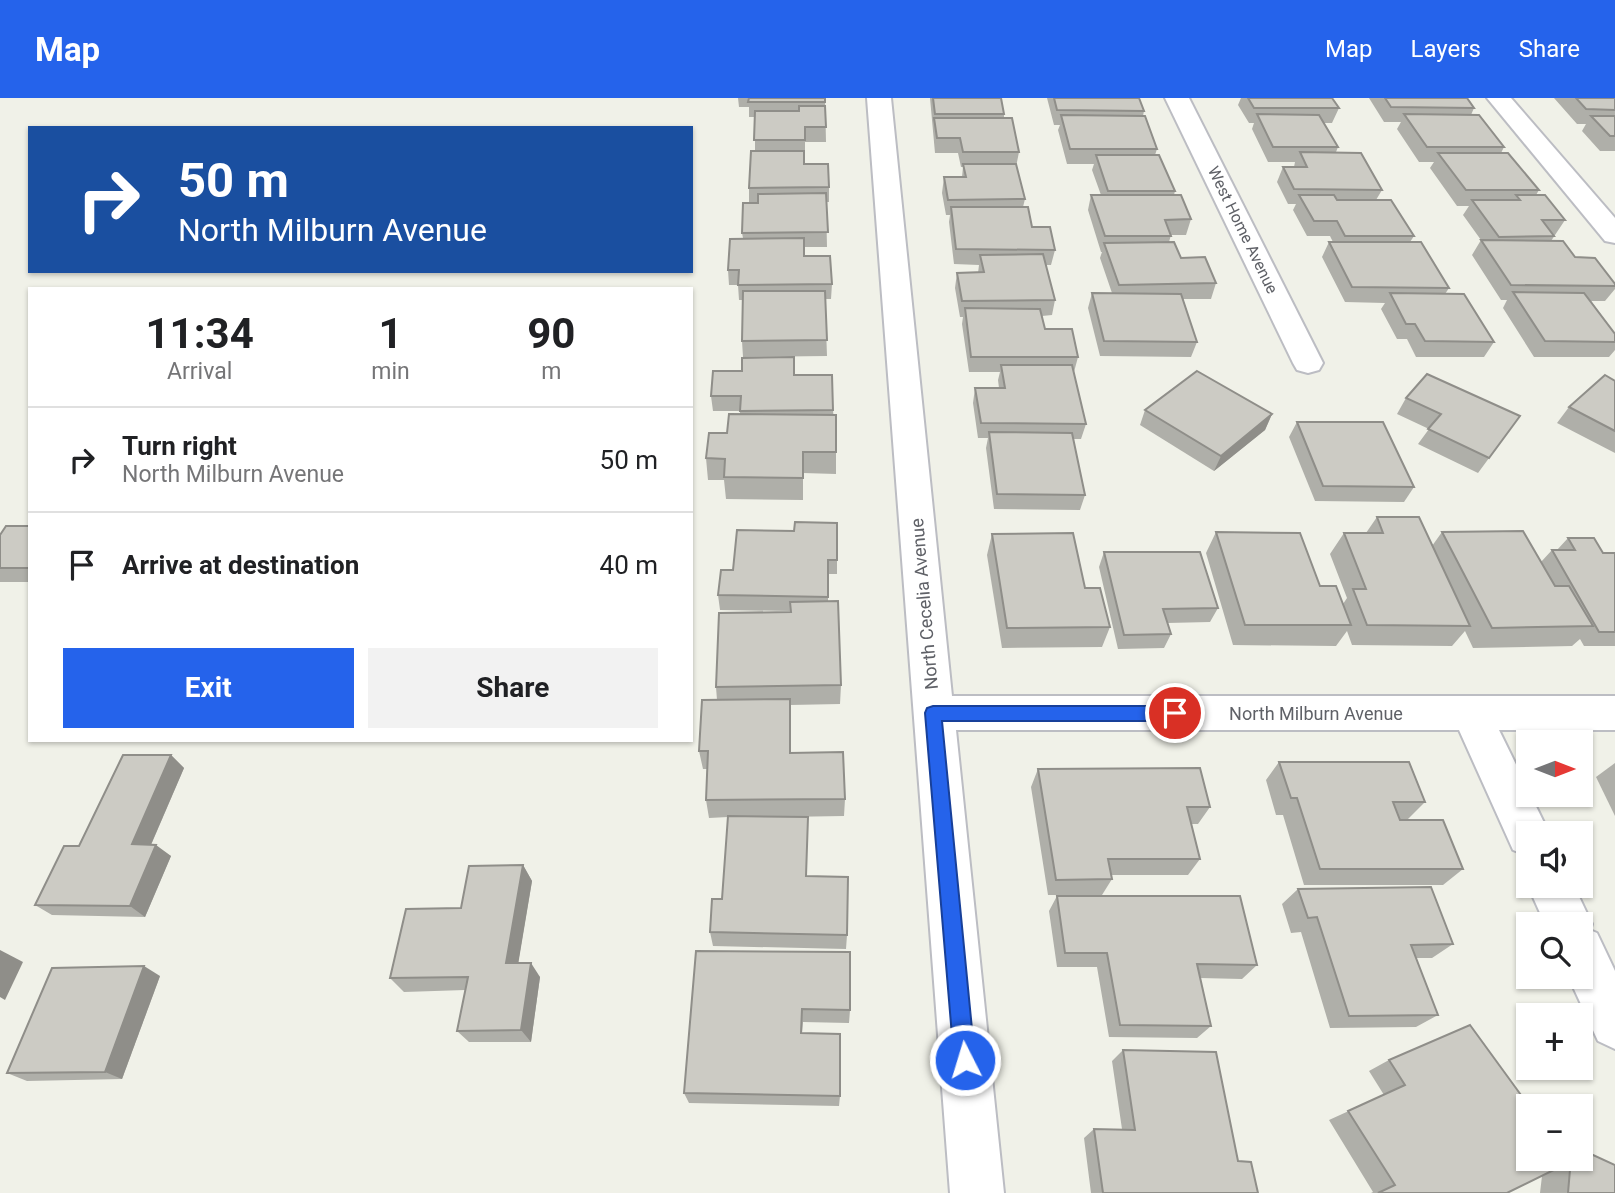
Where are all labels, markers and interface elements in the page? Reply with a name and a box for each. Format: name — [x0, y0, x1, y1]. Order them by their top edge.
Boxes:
text: Map — [35, 30, 100, 69]
text: Map — [1325, 35, 1373, 63]
text: Layers — [1411, 35, 1481, 63]
text: Share — [1519, 35, 1580, 63]
text: 50 m — [178, 152, 289, 209]
icon: right — [63, 154, 154, 245]
street label: West Home Avenue — [1204, 163, 1282, 297]
text: North Milburn Avenue — [178, 211, 487, 249]
text: 11:34 — [146, 309, 254, 358]
text: 1 — [378, 309, 403, 358]
text: 90 — [527, 309, 575, 358]
text: Arrival — [167, 358, 232, 385]
text: min — [371, 358, 410, 385]
text: m — [541, 358, 561, 385]
text: Turn right — [122, 431, 237, 461]
icon: right — [63, 441, 101, 479]
text: 50 m — [600, 445, 658, 475]
text: North Milburn Avenue — [122, 461, 344, 488]
street label: North Cecelia Avenue — [906, 517, 942, 691]
icon: arrive — [63, 546, 101, 584]
text: Arrive at destination — [122, 550, 359, 580]
text: 40 m — [600, 550, 658, 580]
button: Exit — [63, 648, 354, 728]
button: Share — [368, 648, 658, 728]
pin — [1145, 683, 1205, 743]
icon: arrive — [1156, 694, 1194, 732]
street label: North Milburn Avenue — [1229, 703, 1403, 724]
north arrow — [1516, 730, 1592, 807]
map controls — [1516, 730, 1593, 1171]
button: sound — [1516, 821, 1593, 898]
button: search — [1516, 912, 1593, 989]
button: + — [1516, 1003, 1593, 1080]
position arrow — [928, 1023, 1002, 1097]
button: − — [1516, 1094, 1593, 1171]

